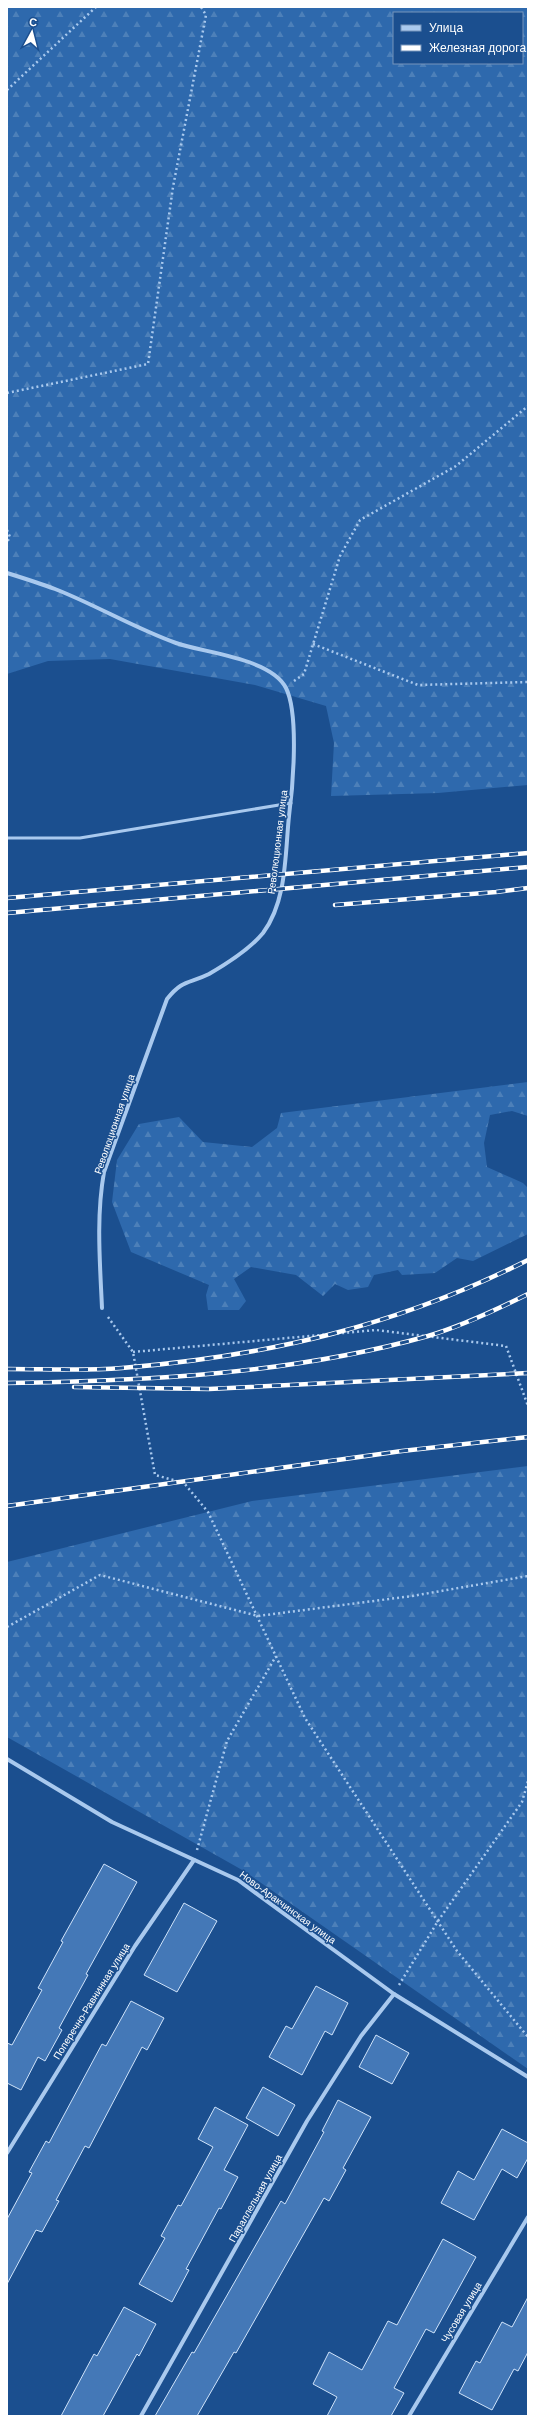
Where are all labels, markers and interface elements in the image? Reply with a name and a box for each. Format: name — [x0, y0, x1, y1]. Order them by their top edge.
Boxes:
north arrow — [12, 12, 52, 52]
legend — [393, 12, 523, 64]
text: С — [29, 16, 38, 29]
text: Улица — [429, 21, 463, 35]
text: Железная дорога — [429, 41, 526, 55]
street label: Революционная улица — [266, 789, 289, 895]
street label: Революционная улица — [92, 1072, 137, 1176]
street label: Ново-Аракчинская улица — [237, 1869, 338, 1946]
street label: Поперечно-Равнинная улица — [51, 1941, 132, 2061]
street label: Параллельная улица — [227, 2152, 284, 2244]
street label: Чусовая улица — [439, 2280, 484, 2345]

